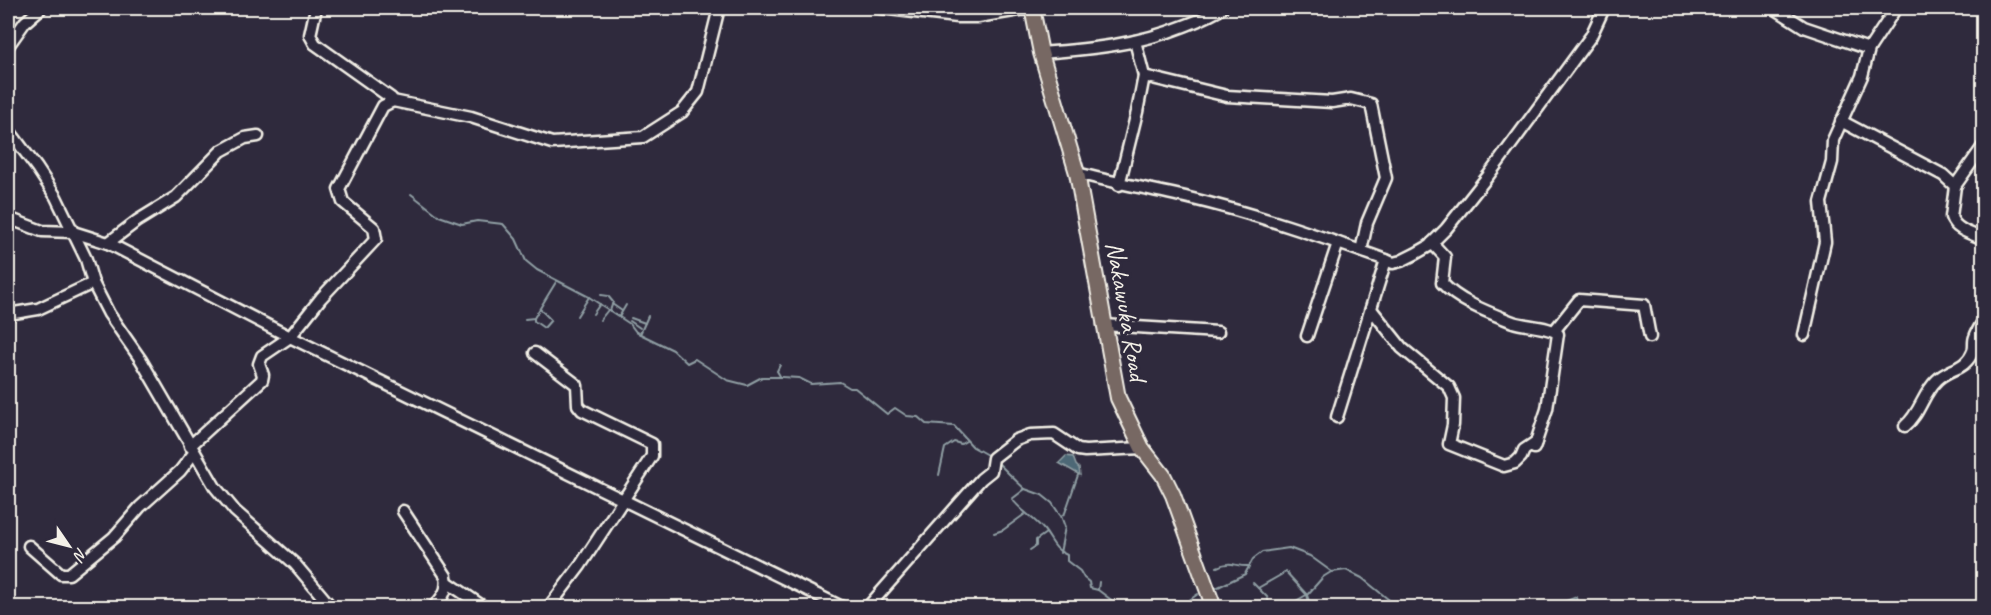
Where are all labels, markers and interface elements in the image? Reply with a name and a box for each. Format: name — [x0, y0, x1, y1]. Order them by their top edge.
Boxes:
street label: Nakawuka Road — [1098, 239, 1156, 387]
north arrow — [39, 516, 99, 576]
text: N — [68, 544, 92, 566]

